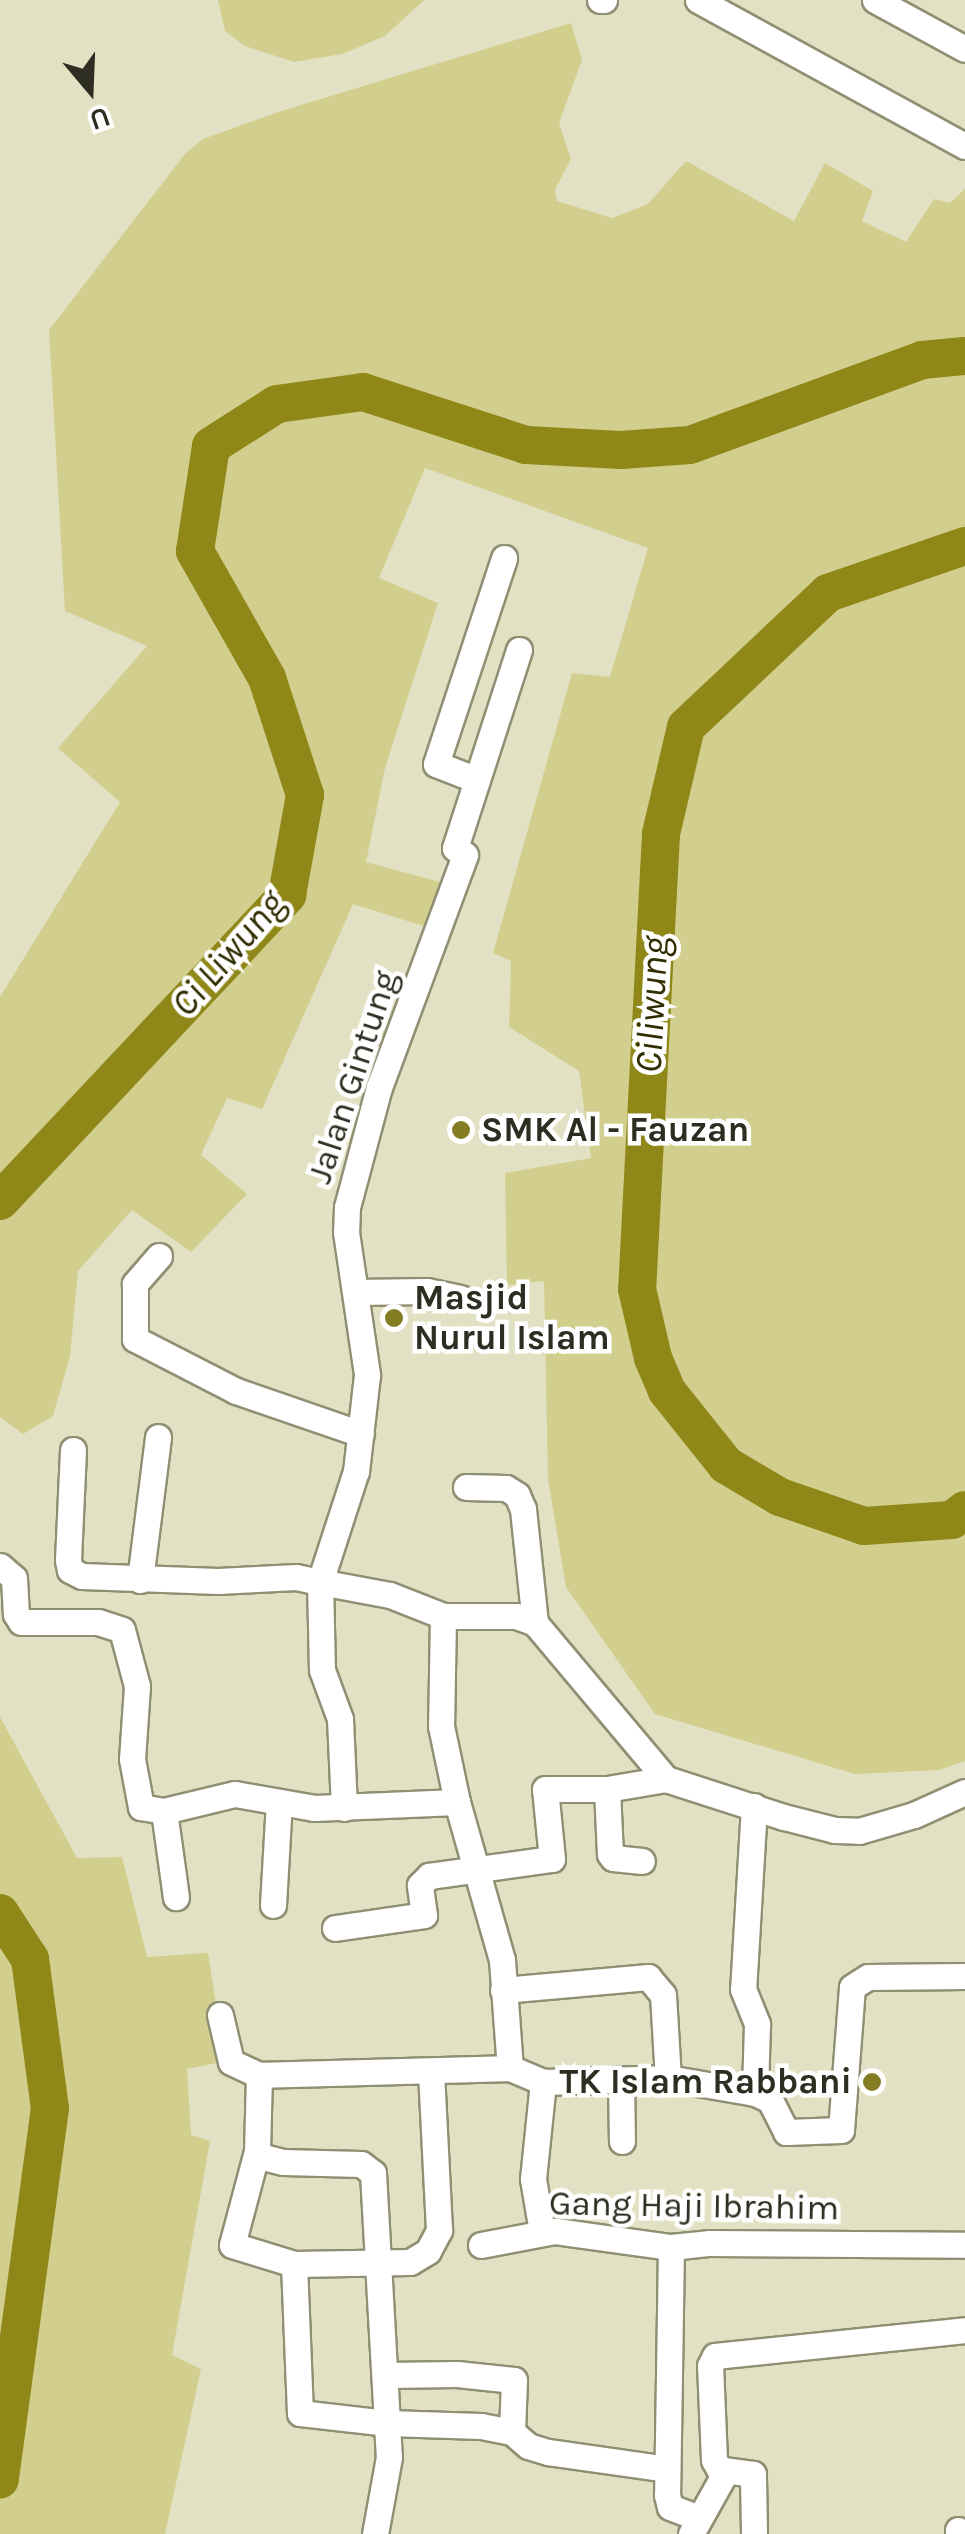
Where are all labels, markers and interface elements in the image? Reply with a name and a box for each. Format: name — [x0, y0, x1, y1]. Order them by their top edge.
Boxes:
north arrow — [40, 40, 140, 140]
text: U — [85, 100, 114, 138]
water label: Ci Liwung — [161, 882, 295, 1026]
water label: Ciliwung — [626, 936, 678, 1074]
street label: Jalan Gintung — [299, 965, 407, 1189]
place label: SMK Al - Fauzan — [481, 1109, 749, 1151]
marker: SMK Al - Fauzan — [450, 1119, 472, 1141]
place label: Masjid Nurul Islam — [414, 1277, 610, 1359]
marker: Masjid Nurul Islam — [383, 1307, 405, 1329]
place label: TK Islam Rabbani — [560, 2061, 852, 2103]
marker: TK Islam Rabbani — [861, 2071, 883, 2093]
street label: Gang Haji Ibrahim — [549, 2182, 839, 2230]

